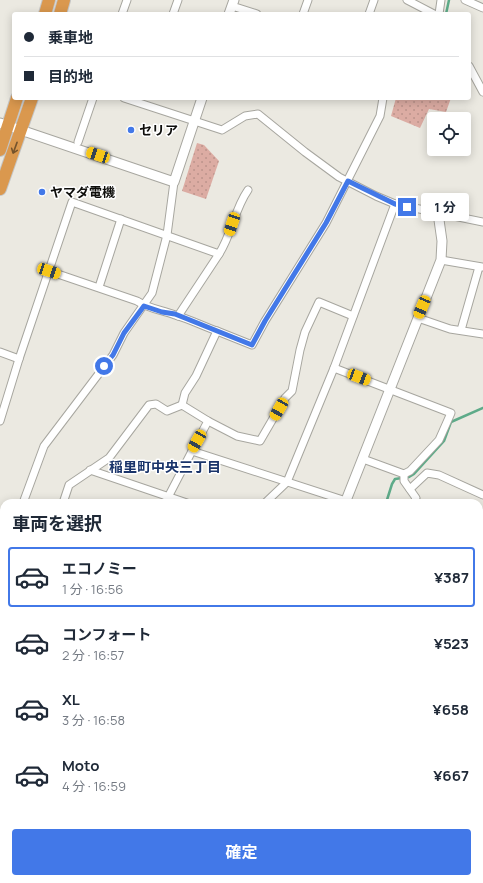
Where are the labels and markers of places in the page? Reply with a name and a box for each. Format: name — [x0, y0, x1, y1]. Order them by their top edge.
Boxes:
place label: セリア — [139, 121, 178, 139]
marker: セリア — [126, 125, 136, 135]
place label: ヤマダ電機 — [50, 183, 115, 201]
marker: ヤマダ電機 — [37, 187, 47, 197]

